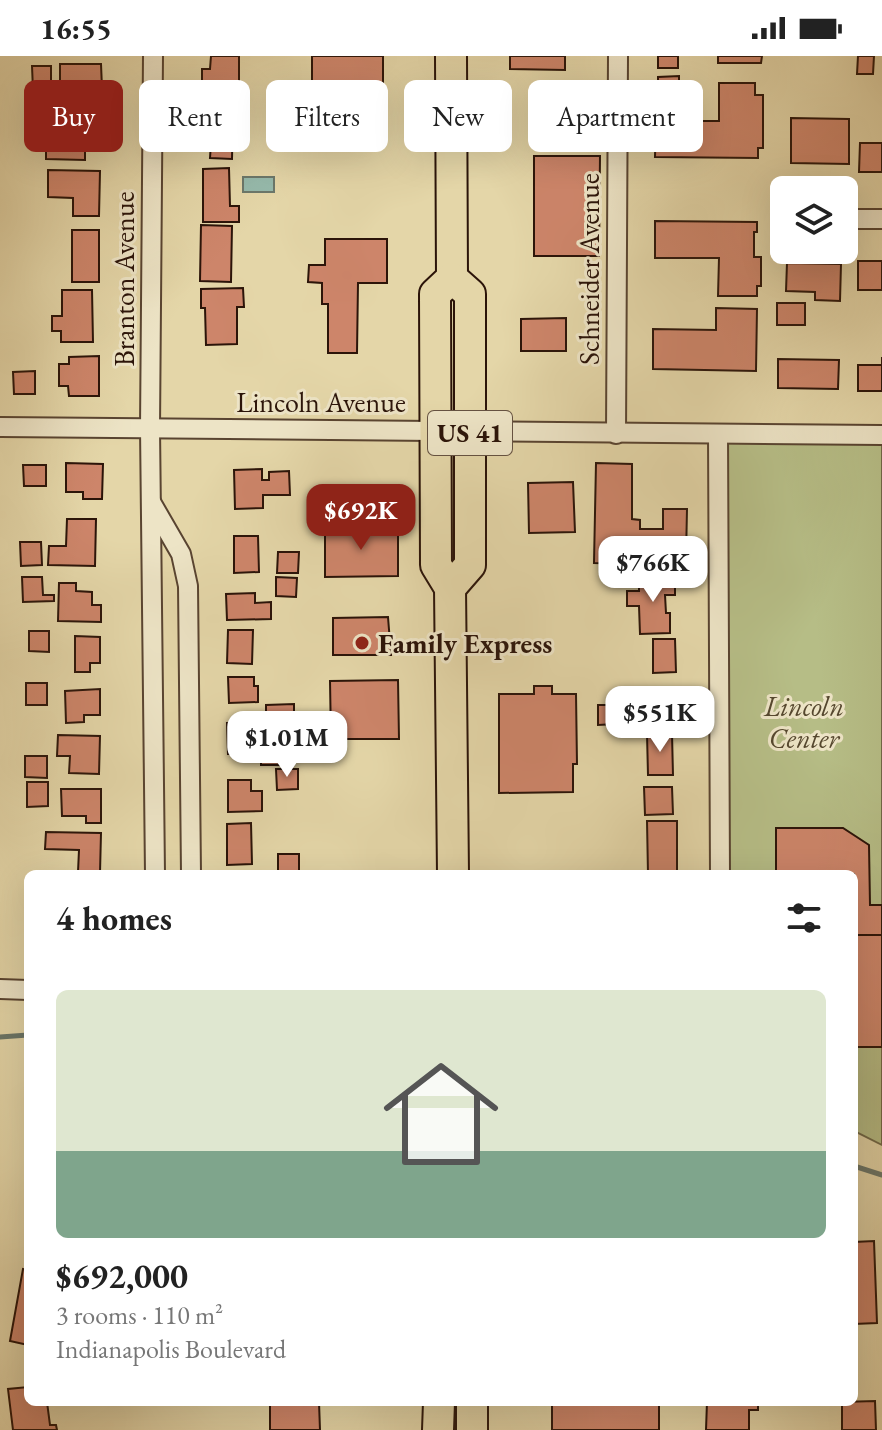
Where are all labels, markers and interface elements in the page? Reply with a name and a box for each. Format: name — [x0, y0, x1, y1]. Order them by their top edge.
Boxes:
text: 16:55 — [40, 9, 112, 48]
chip: Buy — [24, 80, 123, 152]
chip: Rent — [139, 80, 250, 152]
chip: Filters — [266, 80, 388, 152]
chip: New — [404, 80, 512, 152]
chip: Apartment — [528, 80, 703, 152]
street label: Schneider Avenue — [571, 173, 607, 365]
map controls — [770, 176, 858, 264]
button: layers — [770, 176, 858, 264]
street label: Branton Avenue — [106, 191, 142, 367]
street label: Lincoln Avenue — [236, 384, 406, 420]
road number: US 41 — [428, 411, 512, 455]
pin: $692K — [305, 484, 417, 552]
text: $692K — [324, 493, 398, 527]
pin: $766K — [597, 536, 709, 604]
text: $766K — [616, 545, 690, 579]
place label: Family Express — [378, 625, 552, 661]
marker: Family Express — [353, 634, 371, 652]
pin: $551K — [604, 686, 716, 754]
park label: Lincoln Center — [763, 688, 844, 756]
text: $551K — [623, 695, 697, 729]
pin: $1.01M — [222, 711, 352, 779]
text: $1.01M — [245, 720, 329, 754]
text: 4 homes — [56, 896, 172, 940]
icon: filters — [782, 896, 826, 940]
icon: home — [369, 1042, 513, 1186]
text: $692,000 — [56, 1254, 188, 1298]
text: 3 rooms · 110 m² — [56, 1298, 223, 1332]
text: Indianapolis Boulevard — [56, 1332, 286, 1366]

